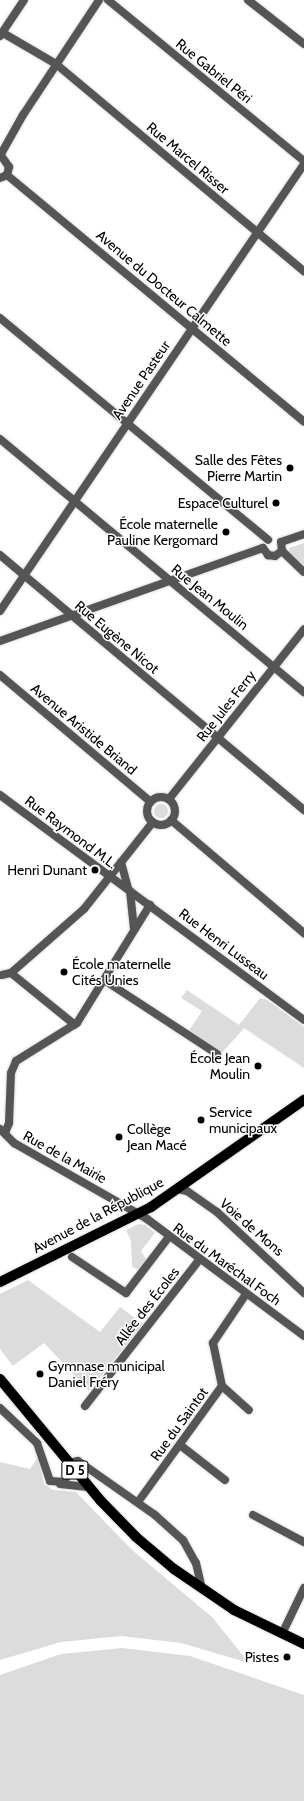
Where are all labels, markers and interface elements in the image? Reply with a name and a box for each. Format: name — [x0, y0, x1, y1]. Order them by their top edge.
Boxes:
street label: Rue Gabriel Péri — [172, 35, 256, 107]
street label: Rue Marcel Risser — [143, 119, 233, 197]
street label: Avenue du Docteur Calmette — [93, 227, 235, 349]
street label: Avenue Pasteur — [108, 337, 174, 423]
place label: Salle des Fêtes Pierre Martin — [195, 452, 282, 484]
marker: Salle des Fêtes Pierre Martin — [285, 463, 295, 473]
place label: Espace Culturel — [178, 495, 268, 511]
marker: Espace Culturel — [271, 498, 281, 508]
place label: École maternelle Pauline Kergomard — [107, 516, 218, 548]
marker: École maternelle Pauline Kergomard — [221, 527, 231, 537]
street label: Rue Jean Moulin — [168, 561, 252, 633]
street label: Rue Eugène Nicot — [72, 597, 162, 677]
street label: Rue Jules Ferry — [193, 667, 259, 745]
street label: Avenue Aristide Briand — [28, 680, 140, 778]
street label: Rue Raymond M.L. — [22, 792, 120, 872]
place label: Henri Dunant — [7, 862, 87, 878]
marker: Henri Dunant — [90, 865, 100, 875]
street label: Rue Henri Lusseau — [176, 905, 272, 983]
place label: École maternelle Cités Unies — [72, 956, 171, 988]
marker: École maternelle Cités Unies — [59, 967, 69, 977]
place label: École Jean Moulin — [190, 1050, 250, 1082]
marker: École Jean Moulin — [253, 1061, 263, 1071]
place label: Service municipaux — [209, 1104, 277, 1136]
marker: Service municipaux — [196, 1115, 206, 1125]
place label: Collège Jean Macé — [127, 1121, 187, 1154]
street label: Rue de la Mairie — [20, 1127, 110, 1187]
marker: Collège Jean Macé — [114, 1132, 124, 1142]
street label: Avenue de la République — [30, 1173, 166, 1257]
street label: Voie de Mons — [217, 1195, 287, 1259]
street label: Rue du Maréchal Foch — [170, 1219, 284, 1309]
street label: Allée des Écoles — [111, 1264, 183, 1348]
place label: Gymnase municipal Daniel Fréry — [48, 1358, 165, 1390]
marker: Gymnase municipal Daniel Fréry — [35, 1369, 45, 1379]
street label: Rue du Saintot — [147, 1384, 211, 1464]
road number: D 5 — [61, 1459, 89, 1481]
place label: Pistes — [245, 1649, 279, 1665]
marker: Pistes — [282, 1652, 292, 1662]

